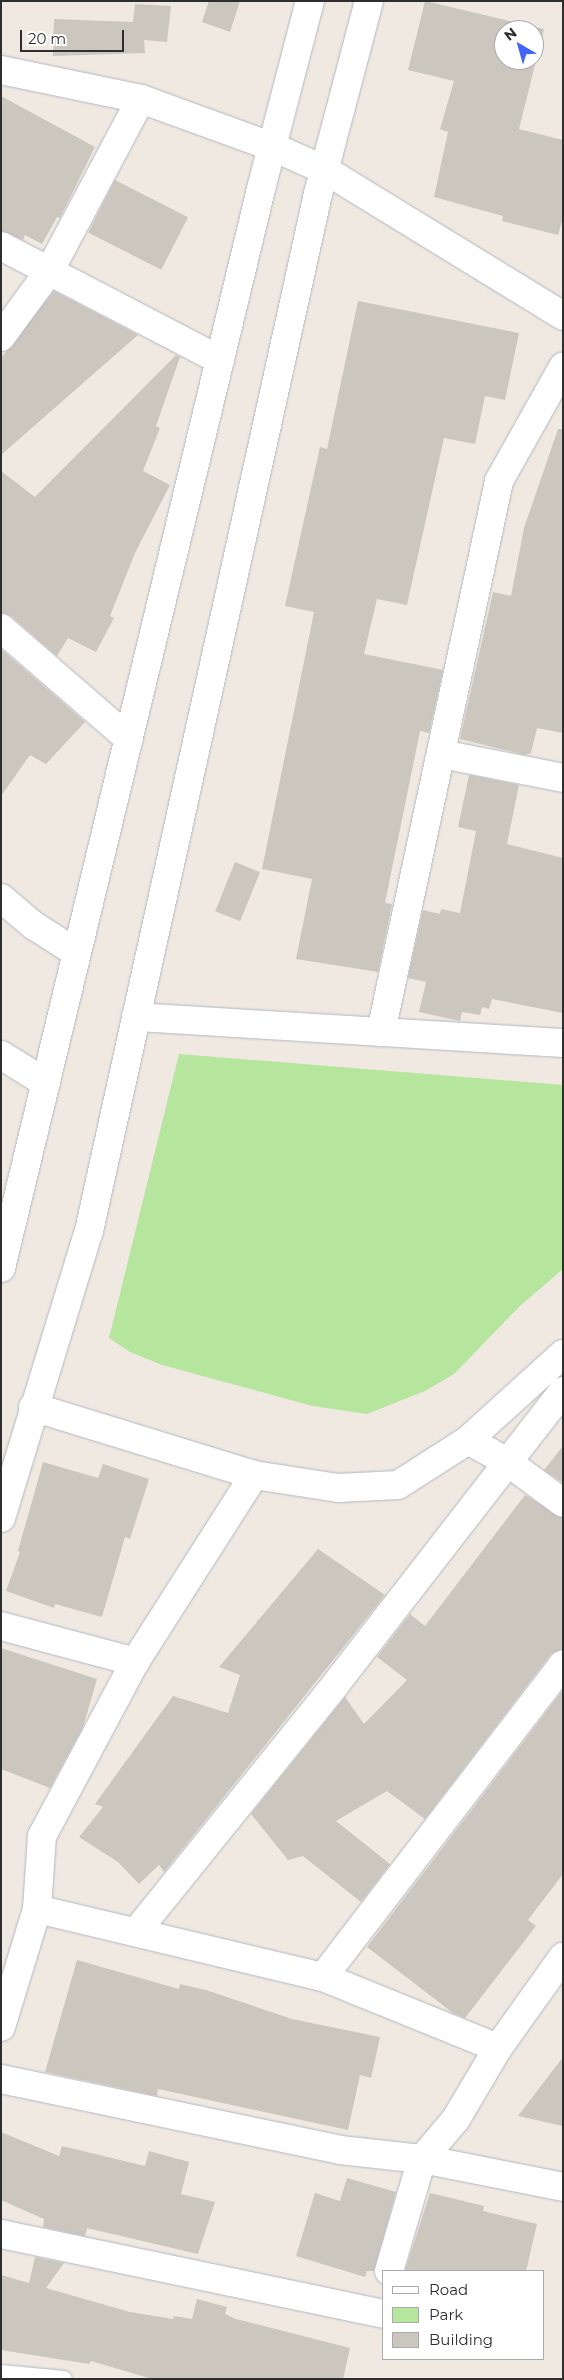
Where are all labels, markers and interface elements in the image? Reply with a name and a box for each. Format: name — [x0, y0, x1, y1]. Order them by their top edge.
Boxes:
scale bar — [22, 20, 126, 52]
north arrow — [494, 20, 544, 70]
text: N — [500, 23, 520, 45]
text: 20 m — [28, 29, 66, 48]
legend — [382, 2270, 544, 2360]
text: Road — [429, 2280, 468, 2299]
text: Park — [429, 2305, 463, 2324]
text: Building — [429, 2330, 493, 2349]

